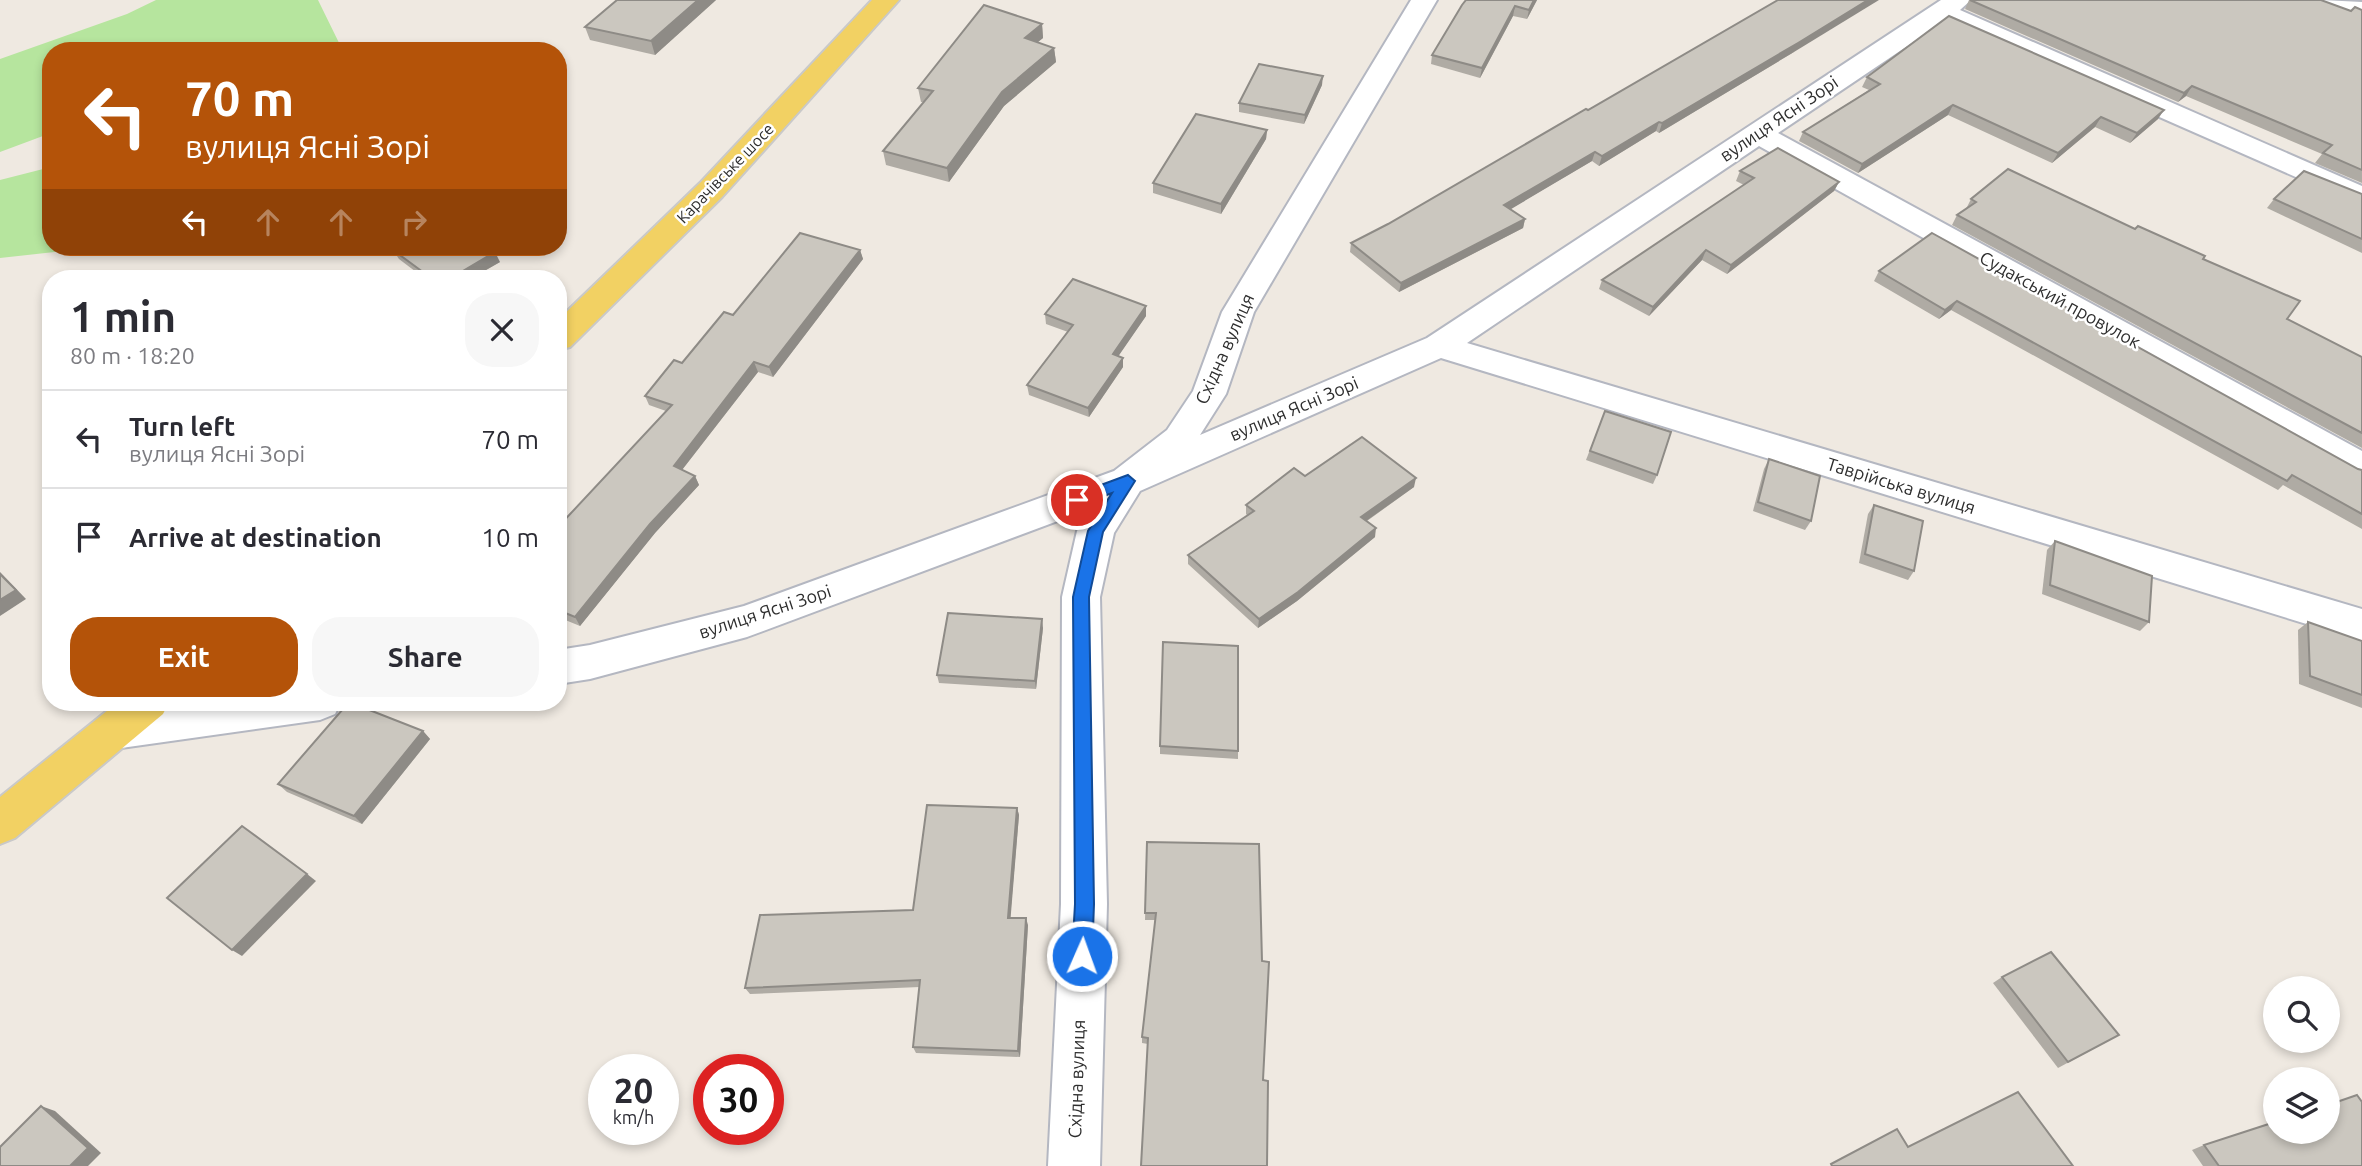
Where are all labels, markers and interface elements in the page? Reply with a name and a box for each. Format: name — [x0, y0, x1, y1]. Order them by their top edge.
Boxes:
icon: left — [70, 70, 161, 161]
text: 70 m — [185, 70, 294, 125]
street label: вулиця Ясні Зорі — [1716, 71, 1841, 165]
street label: Карачівське шосе — [673, 119, 777, 227]
text: вулиця Ясні Зорі — [185, 128, 430, 164]
icon: left — [176, 203, 214, 241]
icon: ahead — [249, 203, 287, 241]
icon: ahead — [322, 203, 360, 241]
icon: right — [395, 203, 433, 241]
street label: Судакський провулок — [1977, 247, 2144, 352]
street label: Східна вулиця — [1191, 290, 1257, 407]
text: 1 min — [70, 293, 176, 340]
button: close — [465, 293, 539, 367]
text: 80 m · 18:20 — [70, 343, 195, 368]
street label: вулиця Ясні Зорі — [1226, 372, 1361, 444]
text: Turn left — [129, 412, 235, 441]
icon: left — [70, 420, 108, 458]
text: 70 m — [481, 425, 539, 454]
text: вулиця Ясні Зорі — [129, 441, 305, 466]
street label: Таврійська вулиця — [1825, 453, 1978, 517]
pin — [1047, 470, 1107, 530]
icon: arrive — [1058, 481, 1096, 519]
icon: arrive — [70, 518, 108, 556]
text: Arrive at destination — [129, 523, 382, 552]
text: 10 m — [481, 523, 539, 552]
street label: вулиця Ясні Зорі — [696, 580, 833, 642]
button: Exit — [70, 617, 298, 697]
button: Share — [312, 617, 539, 697]
position arrow — [1045, 919, 1119, 993]
map controls — [2263, 976, 2340, 1144]
button: search — [2263, 976, 2340, 1053]
street label: Східна вулиця — [1064, 1019, 1088, 1139]
speed limit sign: 30 — [693, 1054, 784, 1145]
button: layers — [2263, 1067, 2340, 1144]
text: 20 — [614, 1070, 653, 1110]
text: km/h — [613, 1107, 654, 1127]

